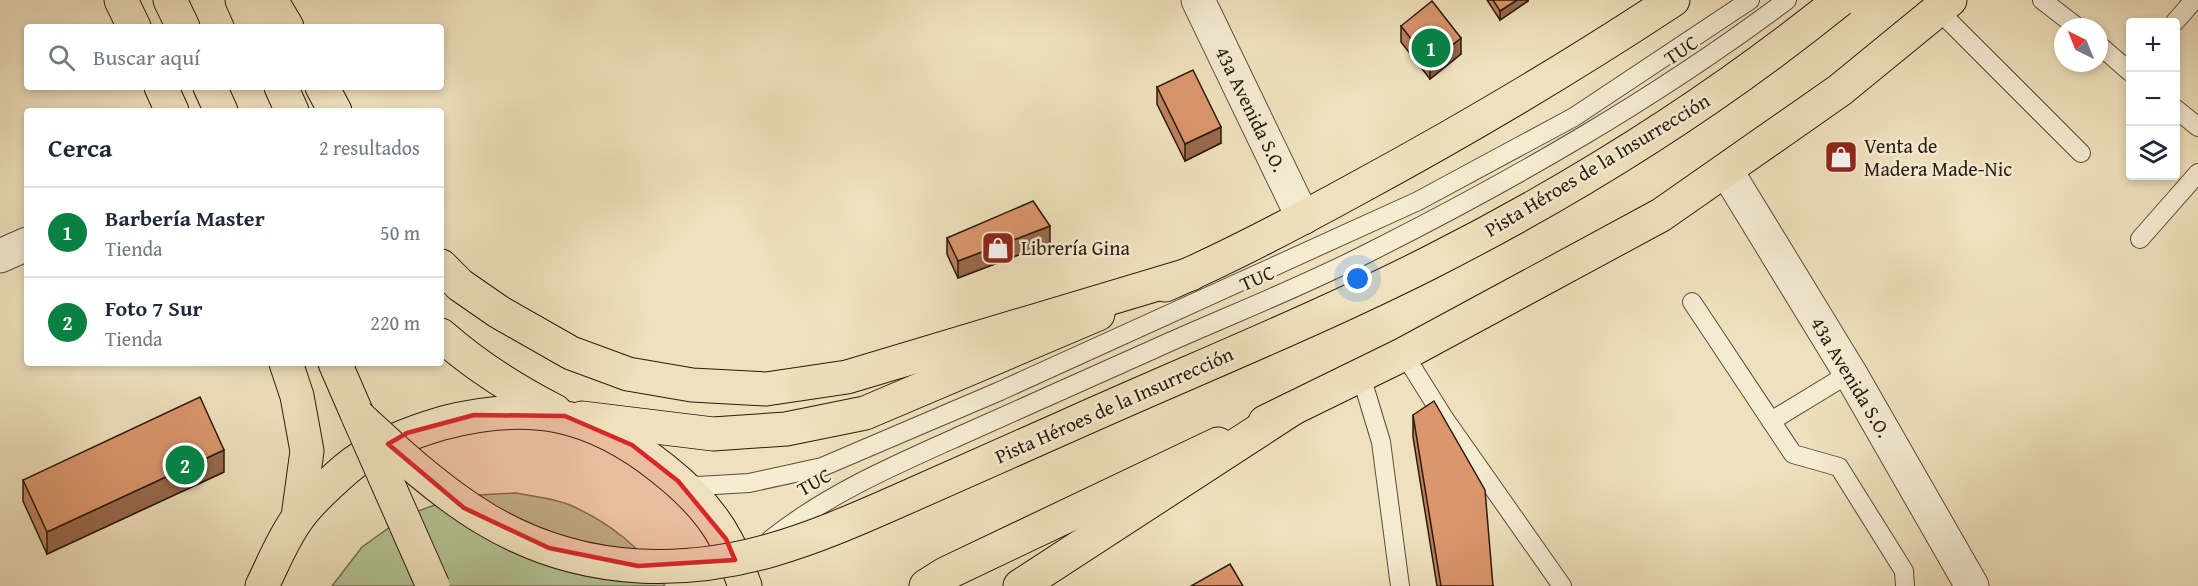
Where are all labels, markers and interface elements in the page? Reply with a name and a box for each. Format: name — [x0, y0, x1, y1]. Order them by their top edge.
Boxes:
north arrow — [2054, 18, 2108, 72]
map controls — [2126, 18, 2180, 180]
button: + — [2126, 18, 2180, 72]
search box — [24, 24, 444, 90]
pin: 1 — [1412, 26, 1450, 70]
street label: TUC — [1658, 28, 1704, 71]
icon: search — [45, 41, 78, 74]
text: Buscar aquí — [93, 41, 200, 73]
street label: 43a Avenida S.O. — [1209, 41, 1294, 176]
button: − — [2126, 72, 2180, 126]
street label: Pista Héroes de la Insurrección — [1479, 86, 1715, 243]
button: layers — [2126, 126, 2180, 180]
text: Cerca — [48, 128, 112, 167]
place label: Venta de Madera Made-Nic — [1864, 131, 2012, 183]
text: 2 resultados — [319, 133, 420, 162]
shop icon: Venta de Madera Made-Nic — [1823, 139, 1859, 175]
text: Barbería Master — [105, 202, 265, 234]
text: 1 — [62, 218, 73, 247]
text: 50 m — [380, 218, 420, 247]
shop icon: Librería Gina — [980, 230, 1016, 266]
place label: Librería Gina — [1021, 233, 1130, 262]
text: Tienda — [105, 234, 163, 263]
street label: TUC — [1235, 257, 1279, 298]
your location — [1343, 264, 1372, 293]
text: Foto 7 Sur — [105, 292, 203, 324]
text: 2 — [62, 308, 73, 337]
text: 220 m — [370, 308, 420, 337]
street label: 43a Avenida S.O. — [1804, 311, 1899, 443]
text: Tienda — [105, 324, 163, 353]
street label: Pista Héroes de la Insurrección — [990, 339, 1238, 470]
pin: 2 — [166, 442, 204, 488]
street label: TUC — [791, 460, 836, 503]

